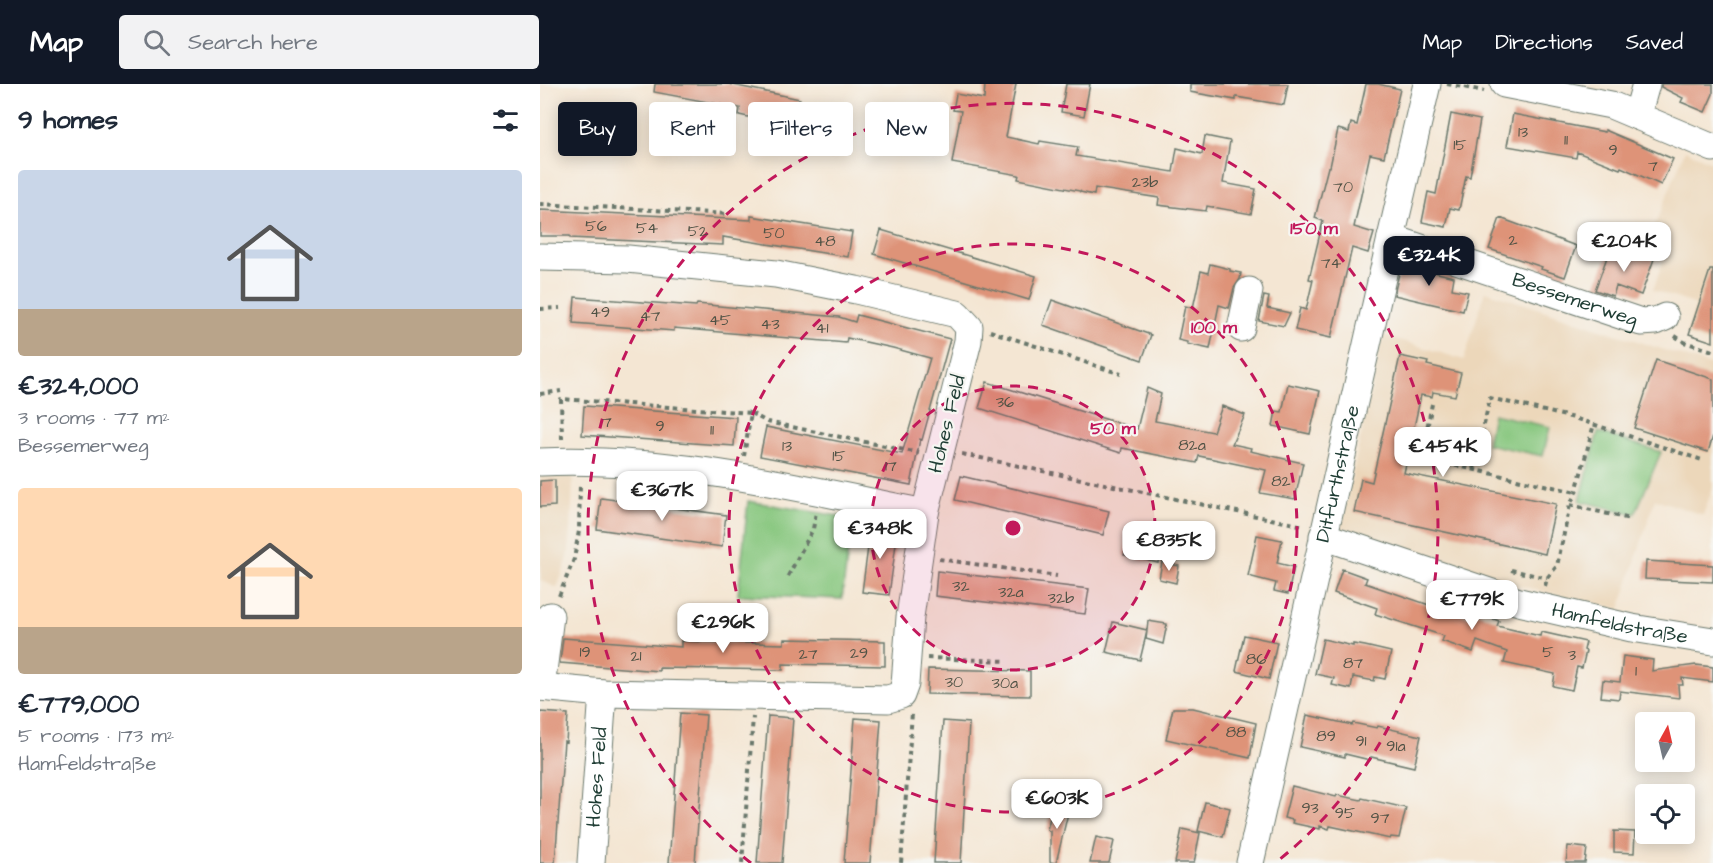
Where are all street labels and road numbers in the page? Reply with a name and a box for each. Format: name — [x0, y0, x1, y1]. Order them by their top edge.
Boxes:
street label: Bessemerweg — [1508, 266, 1641, 335]
street label: Hohes Feld — [921, 372, 973, 476]
street label: Ditfurthstraße — [1309, 402, 1367, 545]
street label: Hamfeldstraße — [1549, 596, 1690, 651]
street label: Hohes Feld — [580, 726, 615, 828]

